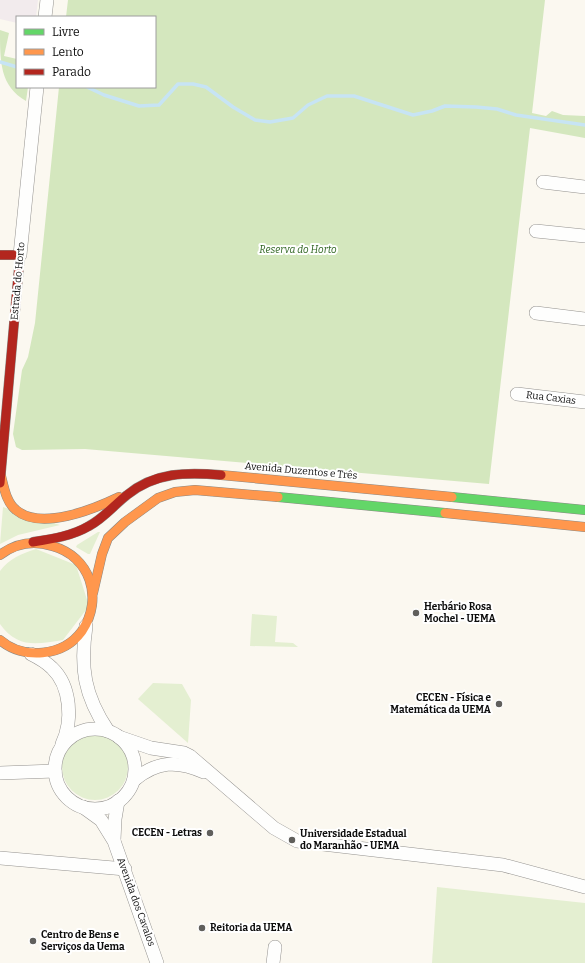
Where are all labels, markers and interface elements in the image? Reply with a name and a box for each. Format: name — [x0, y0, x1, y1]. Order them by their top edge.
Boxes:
legend — [16, 16, 156, 88]
text: Livre — [52, 25, 80, 39]
text: Lento — [52, 45, 84, 59]
text: Parado — [52, 65, 91, 79]
street label: Estrada do Horto — [9, 241, 27, 320]
park label: Reserva do Horto — [259, 244, 337, 256]
street label: Rua Caxias — [525, 389, 577, 407]
street label: Avenida Duzentos e Três — [244, 459, 358, 482]
place label: Herbário Rosa Mochel - UEMA — [424, 600, 496, 625]
marker: Herbário Rosa Mochel - UEMA — [411, 608, 421, 618]
place label: CECEN - Física e Matemática da UEMA — [390, 691, 492, 716]
marker: CECEN - Física e Matemática da UEMA — [494, 699, 504, 709]
place label: CECEN - Letras — [132, 827, 202, 839]
marker: CECEN - Letras — [205, 828, 215, 838]
place label: Universidade Estadual do Maranhão - UEMA — [300, 828, 407, 852]
marker: Universidade Estadual do Maranhão - UEMA — [287, 835, 297, 845]
street label: Avenida dos Cavalos — [114, 856, 158, 948]
place label: Reitoria da UEMA — [210, 922, 293, 934]
marker: Reitoria da UEMA — [197, 923, 207, 933]
place label: Centro de Bens e Serviços da Uema — [41, 929, 125, 953]
marker: Centro de Bens e Serviços da Uema — [28, 936, 38, 946]

